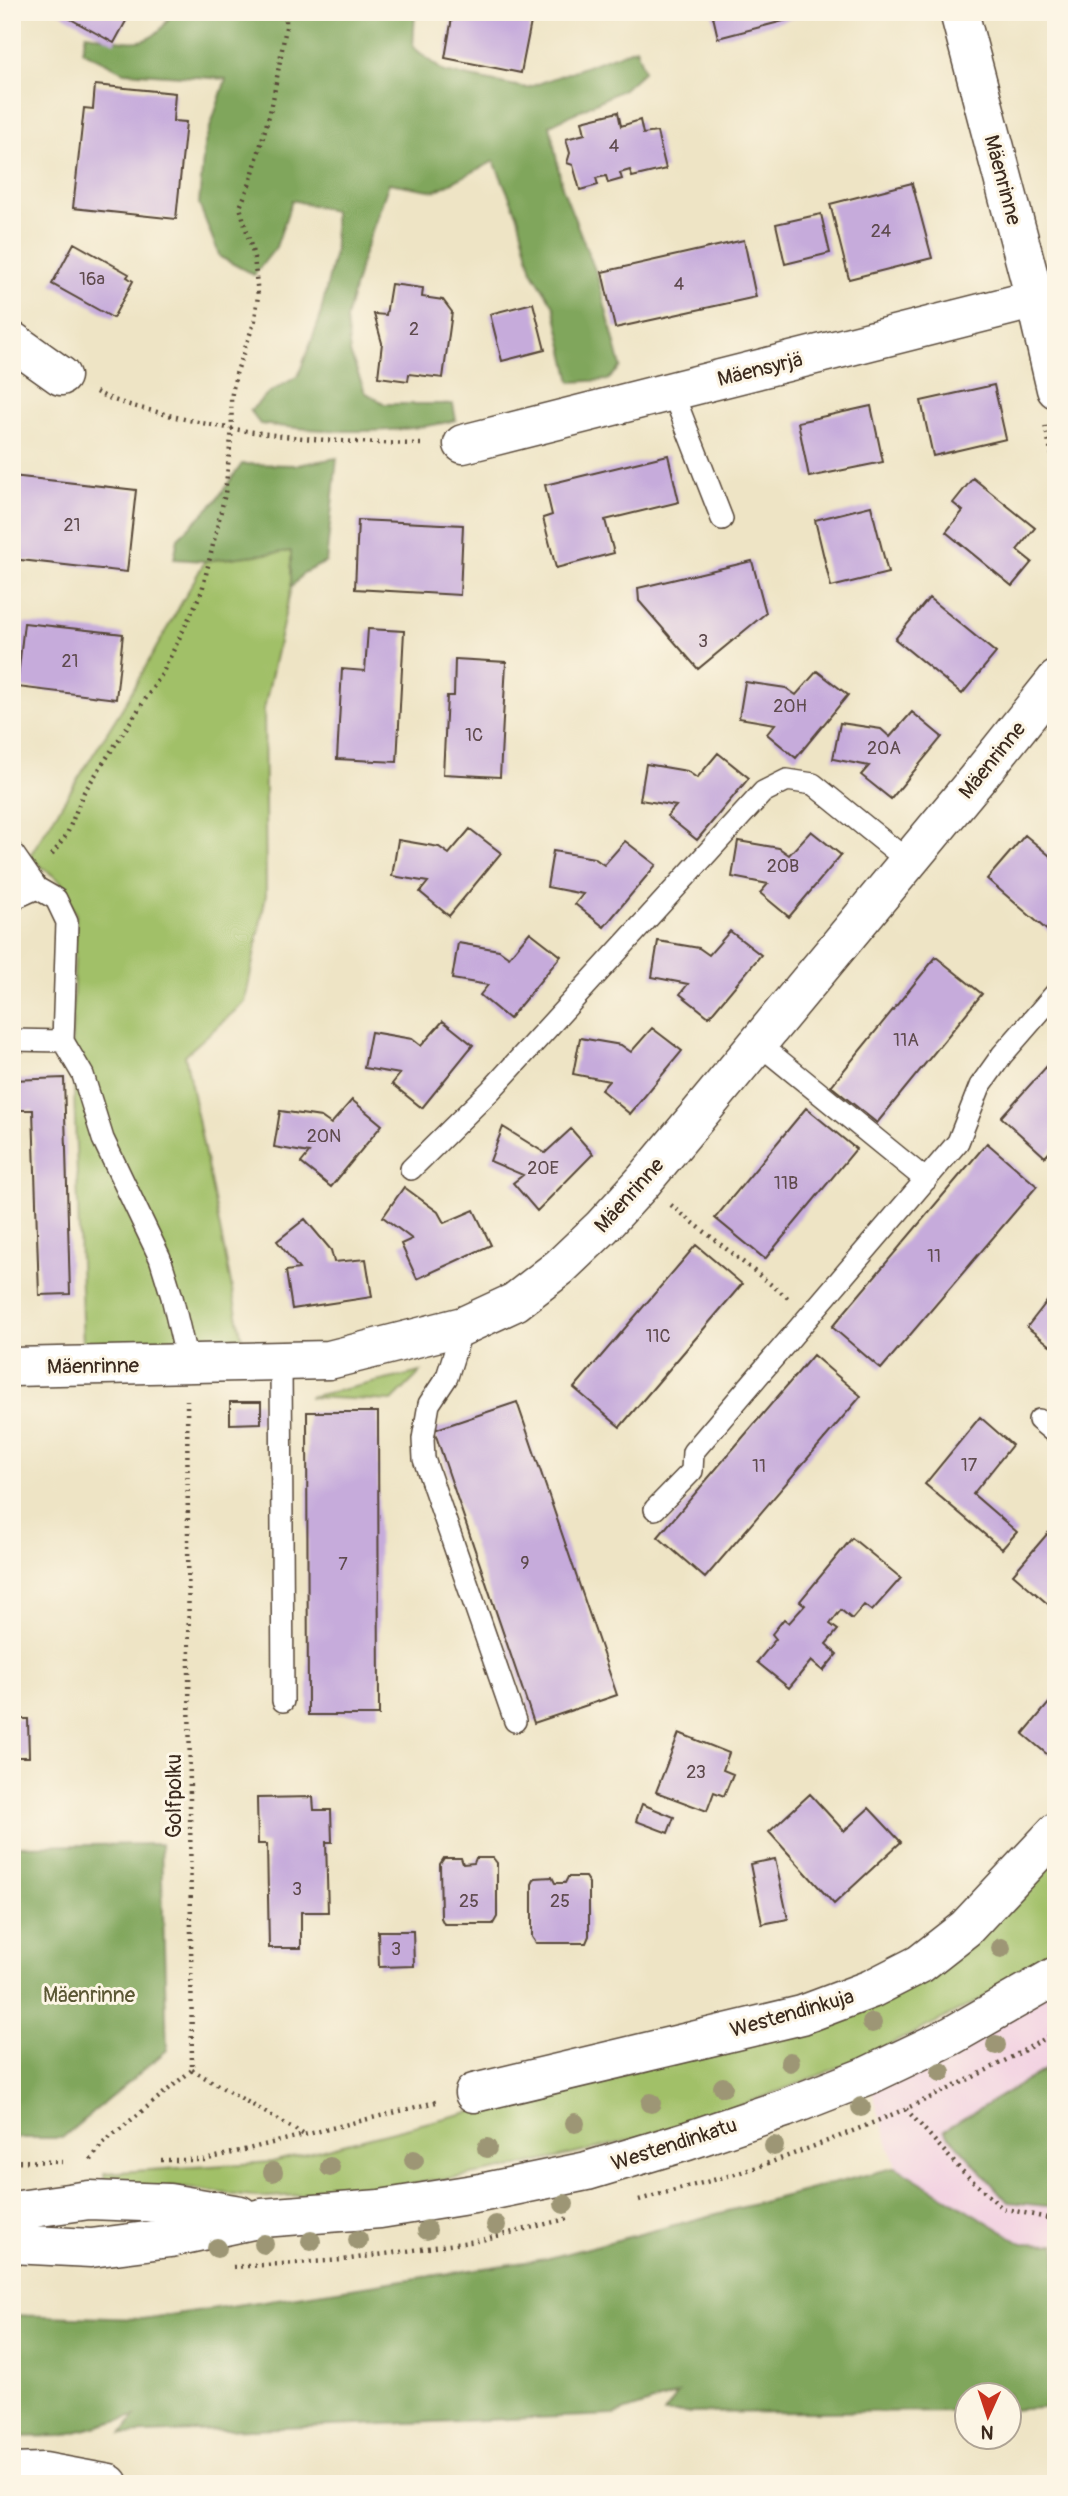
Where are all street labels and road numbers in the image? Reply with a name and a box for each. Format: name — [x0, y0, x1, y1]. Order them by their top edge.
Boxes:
street label: Mäenrinne — [978, 132, 1028, 229]
street label: Mäensyrjä — [715, 346, 806, 393]
street label: Mäenrinne — [953, 716, 1032, 805]
street label: Mäenrinne — [589, 1152, 671, 1239]
street label: Mäenrinne — [47, 1352, 140, 1381]
street label: Golfpolku — [161, 1754, 188, 1838]
street label: Westendinkuja — [727, 1983, 857, 2044]
street label: Westendinkatu — [608, 2111, 740, 2177]

